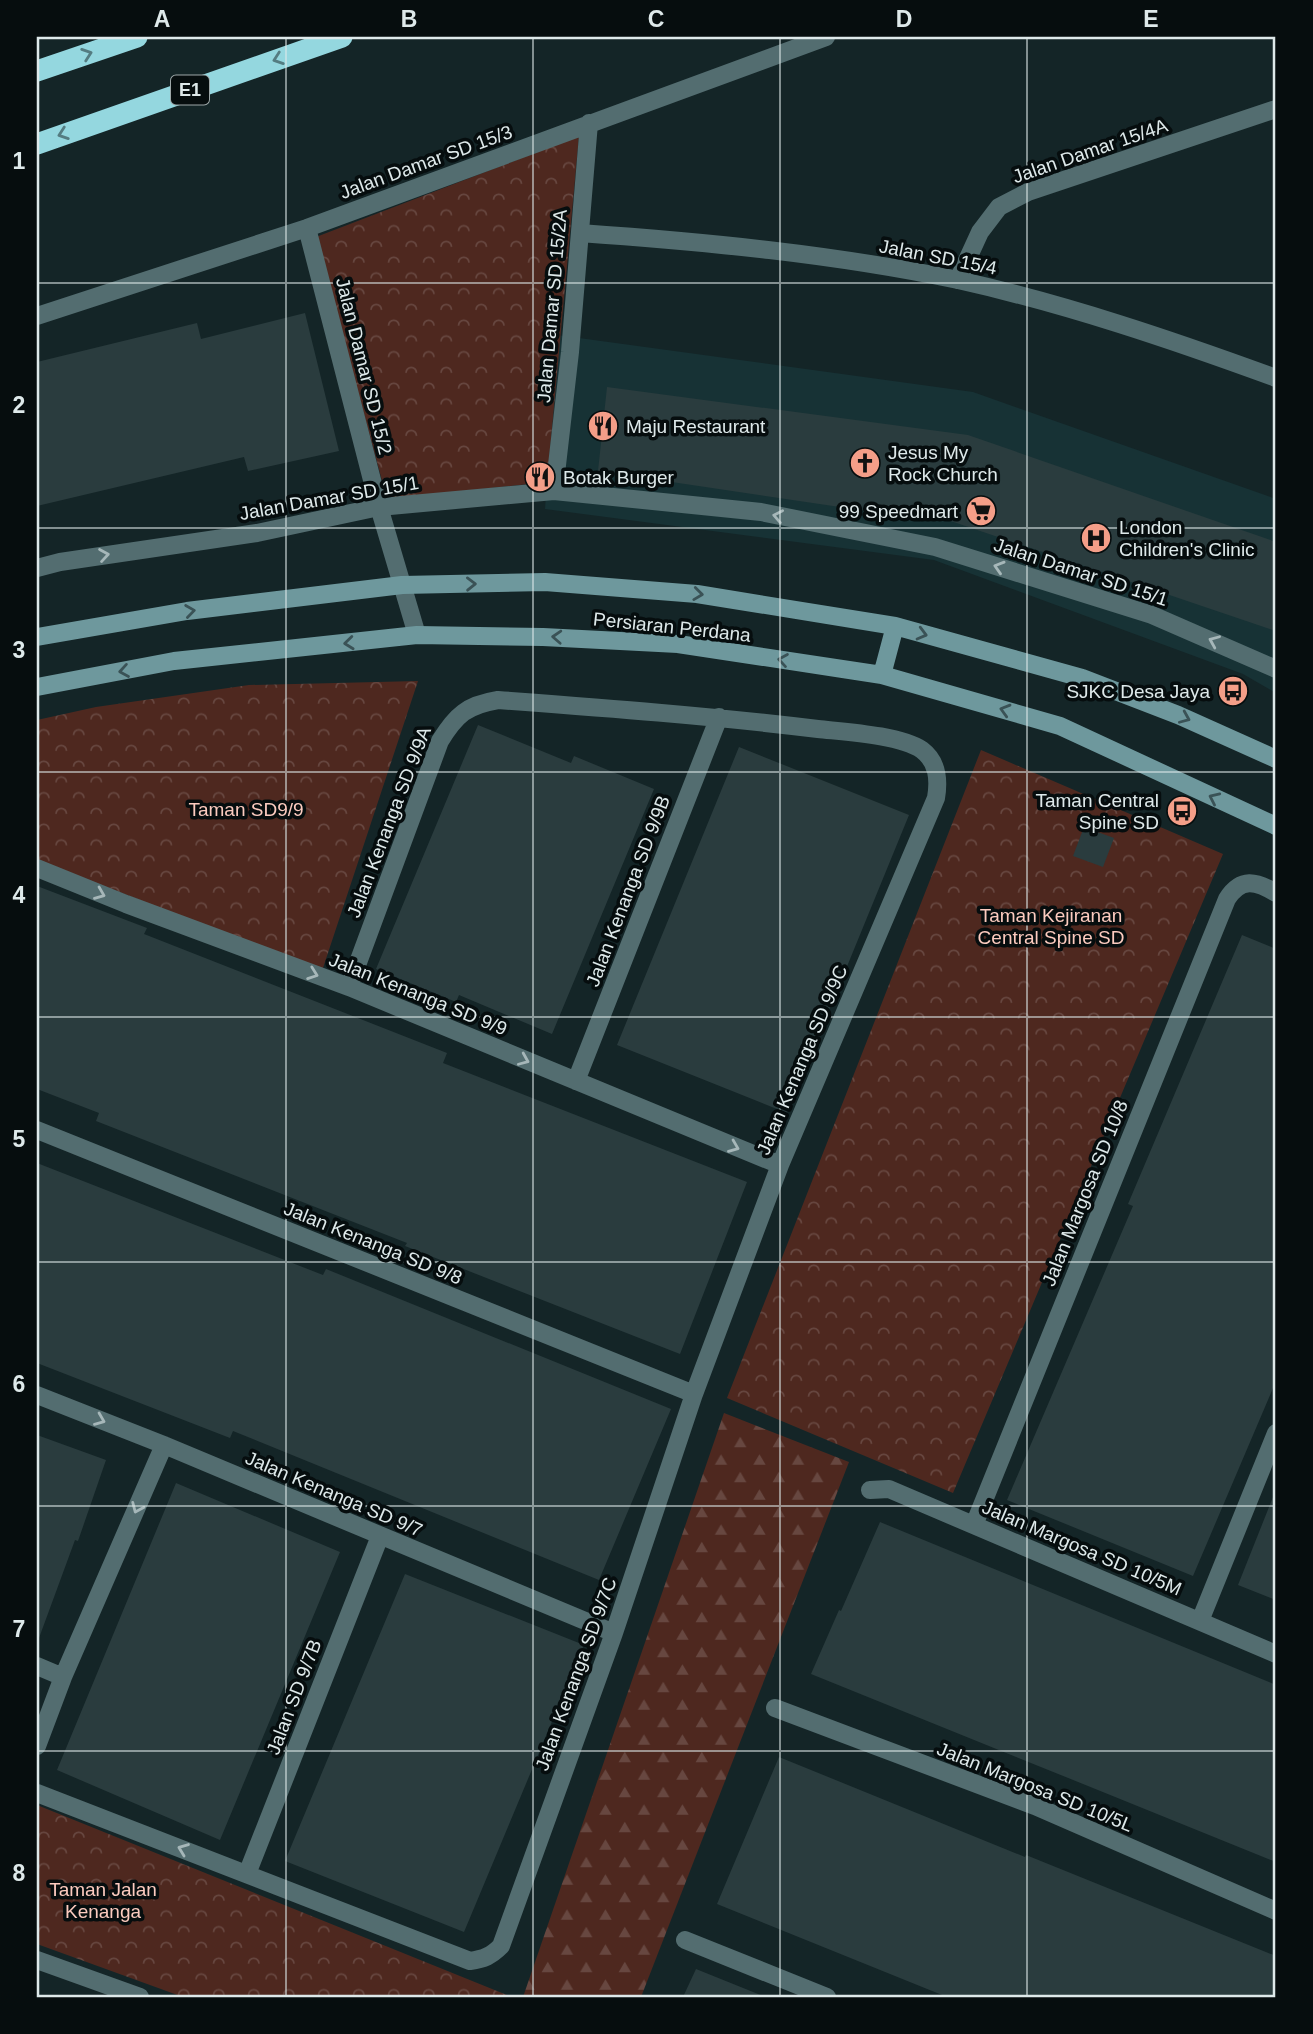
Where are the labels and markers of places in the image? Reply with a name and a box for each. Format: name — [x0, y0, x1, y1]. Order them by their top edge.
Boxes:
restaurant icon: Maju Restaurant — [586, 409, 620, 443]
place label: Maju Restaurant — [626, 416, 766, 437]
place label: Jesus My Rock Church — [888, 442, 998, 485]
church icon: Jesus My Rock Church — [848, 446, 882, 480]
restaurant icon: Botak Burger — [523, 460, 557, 494]
place label: Botak Burger — [563, 467, 675, 488]
supermarket icon: 99 Speedmart — [964, 494, 998, 528]
place label: 99 Speedmart — [839, 501, 959, 522]
place label: London Children's Clinic — [1119, 517, 1255, 560]
hospital icon: London Children's Clinic — [1079, 521, 1113, 555]
bus stop icon: SJKC Desa Jaya — [1216, 674, 1250, 708]
place label: SJKC Desa Jaya — [1066, 681, 1210, 702]
place label: Taman Central Spine SD — [1035, 790, 1159, 833]
bus stop icon: Taman Central Spine SD — [1165, 794, 1199, 828]

